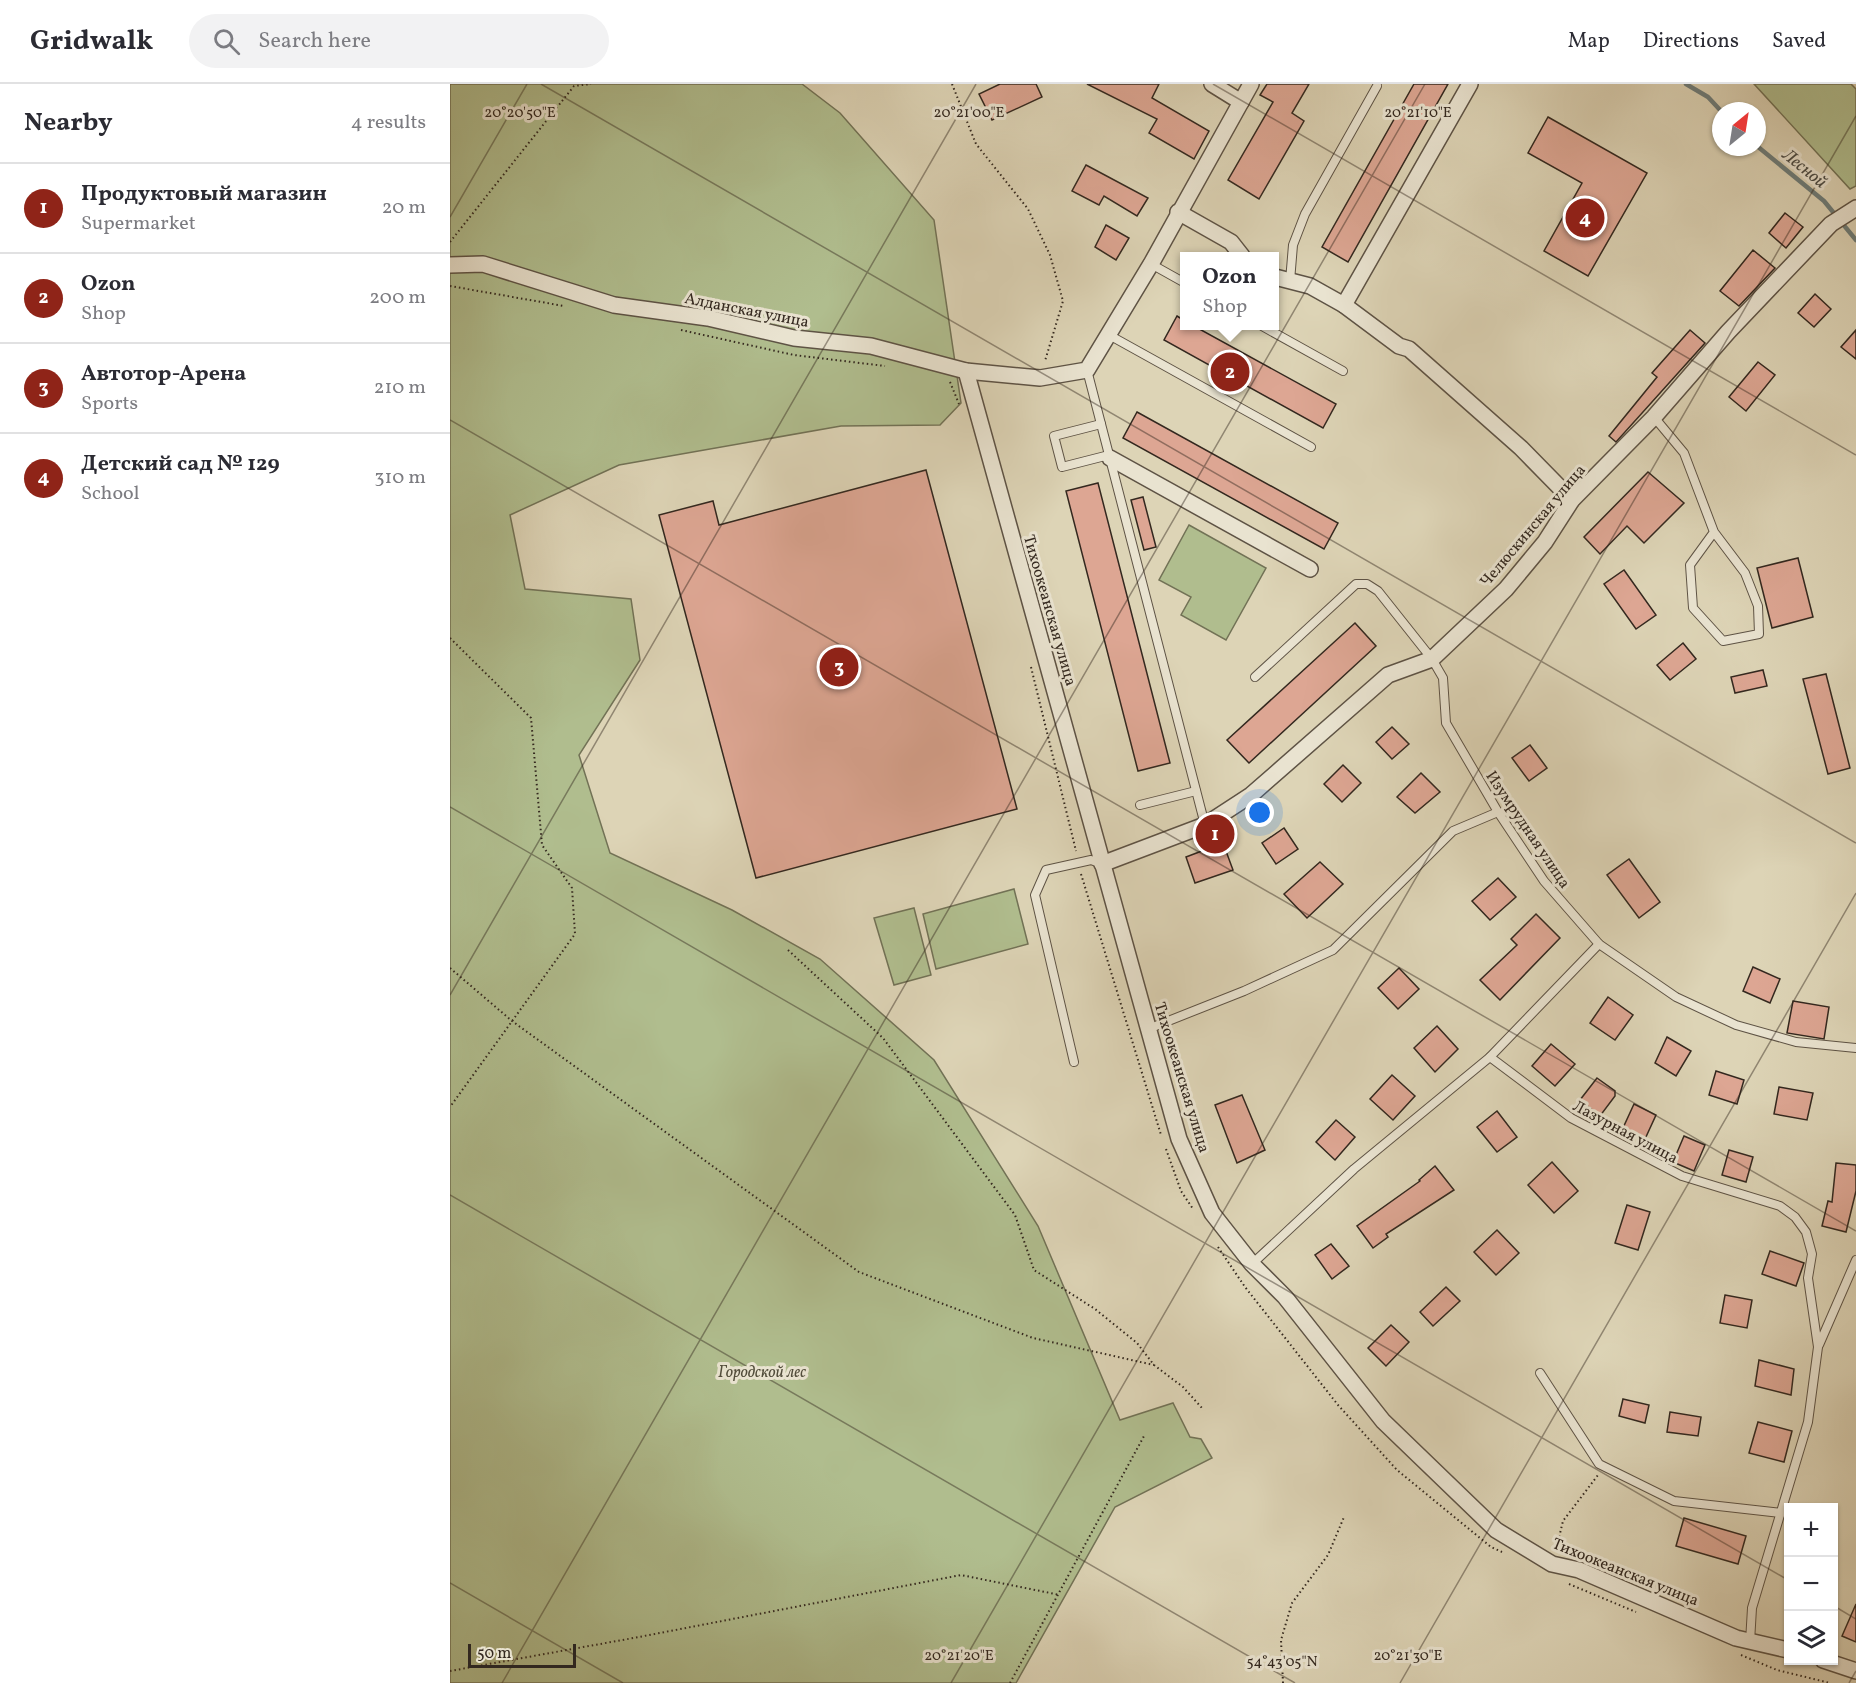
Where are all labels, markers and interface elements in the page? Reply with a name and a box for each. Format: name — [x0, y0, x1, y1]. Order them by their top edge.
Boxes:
search box — [189, 14, 609, 68]
text: Gridwalk — [30, 22, 153, 61]
icon: search — [210, 25, 243, 58]
text: Search here — [258, 26, 371, 57]
text: Map — [1568, 27, 1610, 56]
text: Directions — [1643, 27, 1739, 56]
text: Saved — [1772, 27, 1826, 56]
north arrow — [1712, 102, 1766, 156]
text: 20°20'50"E — [484, 103, 556, 124]
text: 20°21'00"E — [934, 103, 1004, 124]
text: 20°21'10"E — [1384, 103, 1452, 124]
text: Nearby — [24, 105, 113, 141]
text: 4 results — [351, 109, 426, 137]
water label: Лесной — [1775, 143, 1832, 195]
text: Продуктовый магазин — [81, 179, 327, 210]
text: 1 — [39, 194, 48, 222]
text: 20 m — [382, 194, 426, 222]
pin: 4 — [1566, 196, 1604, 240]
text: Supermarket — [81, 210, 196, 238]
popup — [1180, 252, 1279, 330]
text: Ozon — [1202, 262, 1257, 293]
text: Ozon — [81, 269, 136, 300]
text: 2 — [38, 284, 49, 312]
text: 200 m — [369, 284, 426, 312]
street label: Алданская улица — [683, 288, 811, 334]
text: Shop — [1202, 293, 1247, 321]
text: Shop — [81, 300, 126, 328]
pin: 2 — [1210, 350, 1250, 394]
text: Автотор-Арена — [81, 359, 246, 390]
text: 3 — [38, 374, 49, 402]
text: 210 m — [374, 374, 426, 402]
text: Sports — [81, 390, 138, 418]
text: Детский сад № 129 — [81, 449, 280, 480]
street label: Челюскинская улица — [1476, 460, 1591, 592]
text: 4 — [37, 464, 50, 492]
text: 310 m — [374, 464, 426, 492]
text: School — [81, 480, 139, 508]
street label: Тихоокеанская улица — [1017, 532, 1081, 689]
pin: 3 — [820, 644, 858, 690]
street label: Изумрудная улица — [1480, 767, 1575, 893]
your location — [1245, 798, 1274, 827]
pin: 1 — [1196, 812, 1234, 856]
street label: Тихоокеанская улица — [1148, 1000, 1214, 1156]
street label: Лазурная улица — [1568, 1096, 1682, 1170]
park label: Городской лес — [718, 1362, 806, 1384]
map controls — [1784, 1503, 1838, 1665]
button: + — [1784, 1503, 1838, 1557]
street label: Тихоокеанская улица — [1549, 1533, 1702, 1612]
button: − — [1784, 1557, 1838, 1611]
button: layers — [1784, 1611, 1838, 1665]
scale bar — [468, 1641, 576, 1668]
text: 50 m — [477, 1643, 511, 1665]
text: 20°21'20"E — [924, 1646, 994, 1667]
text: 20°21'30"E — [1373, 1646, 1443, 1667]
text: 54°43'05"N — [1246, 1652, 1318, 1673]

